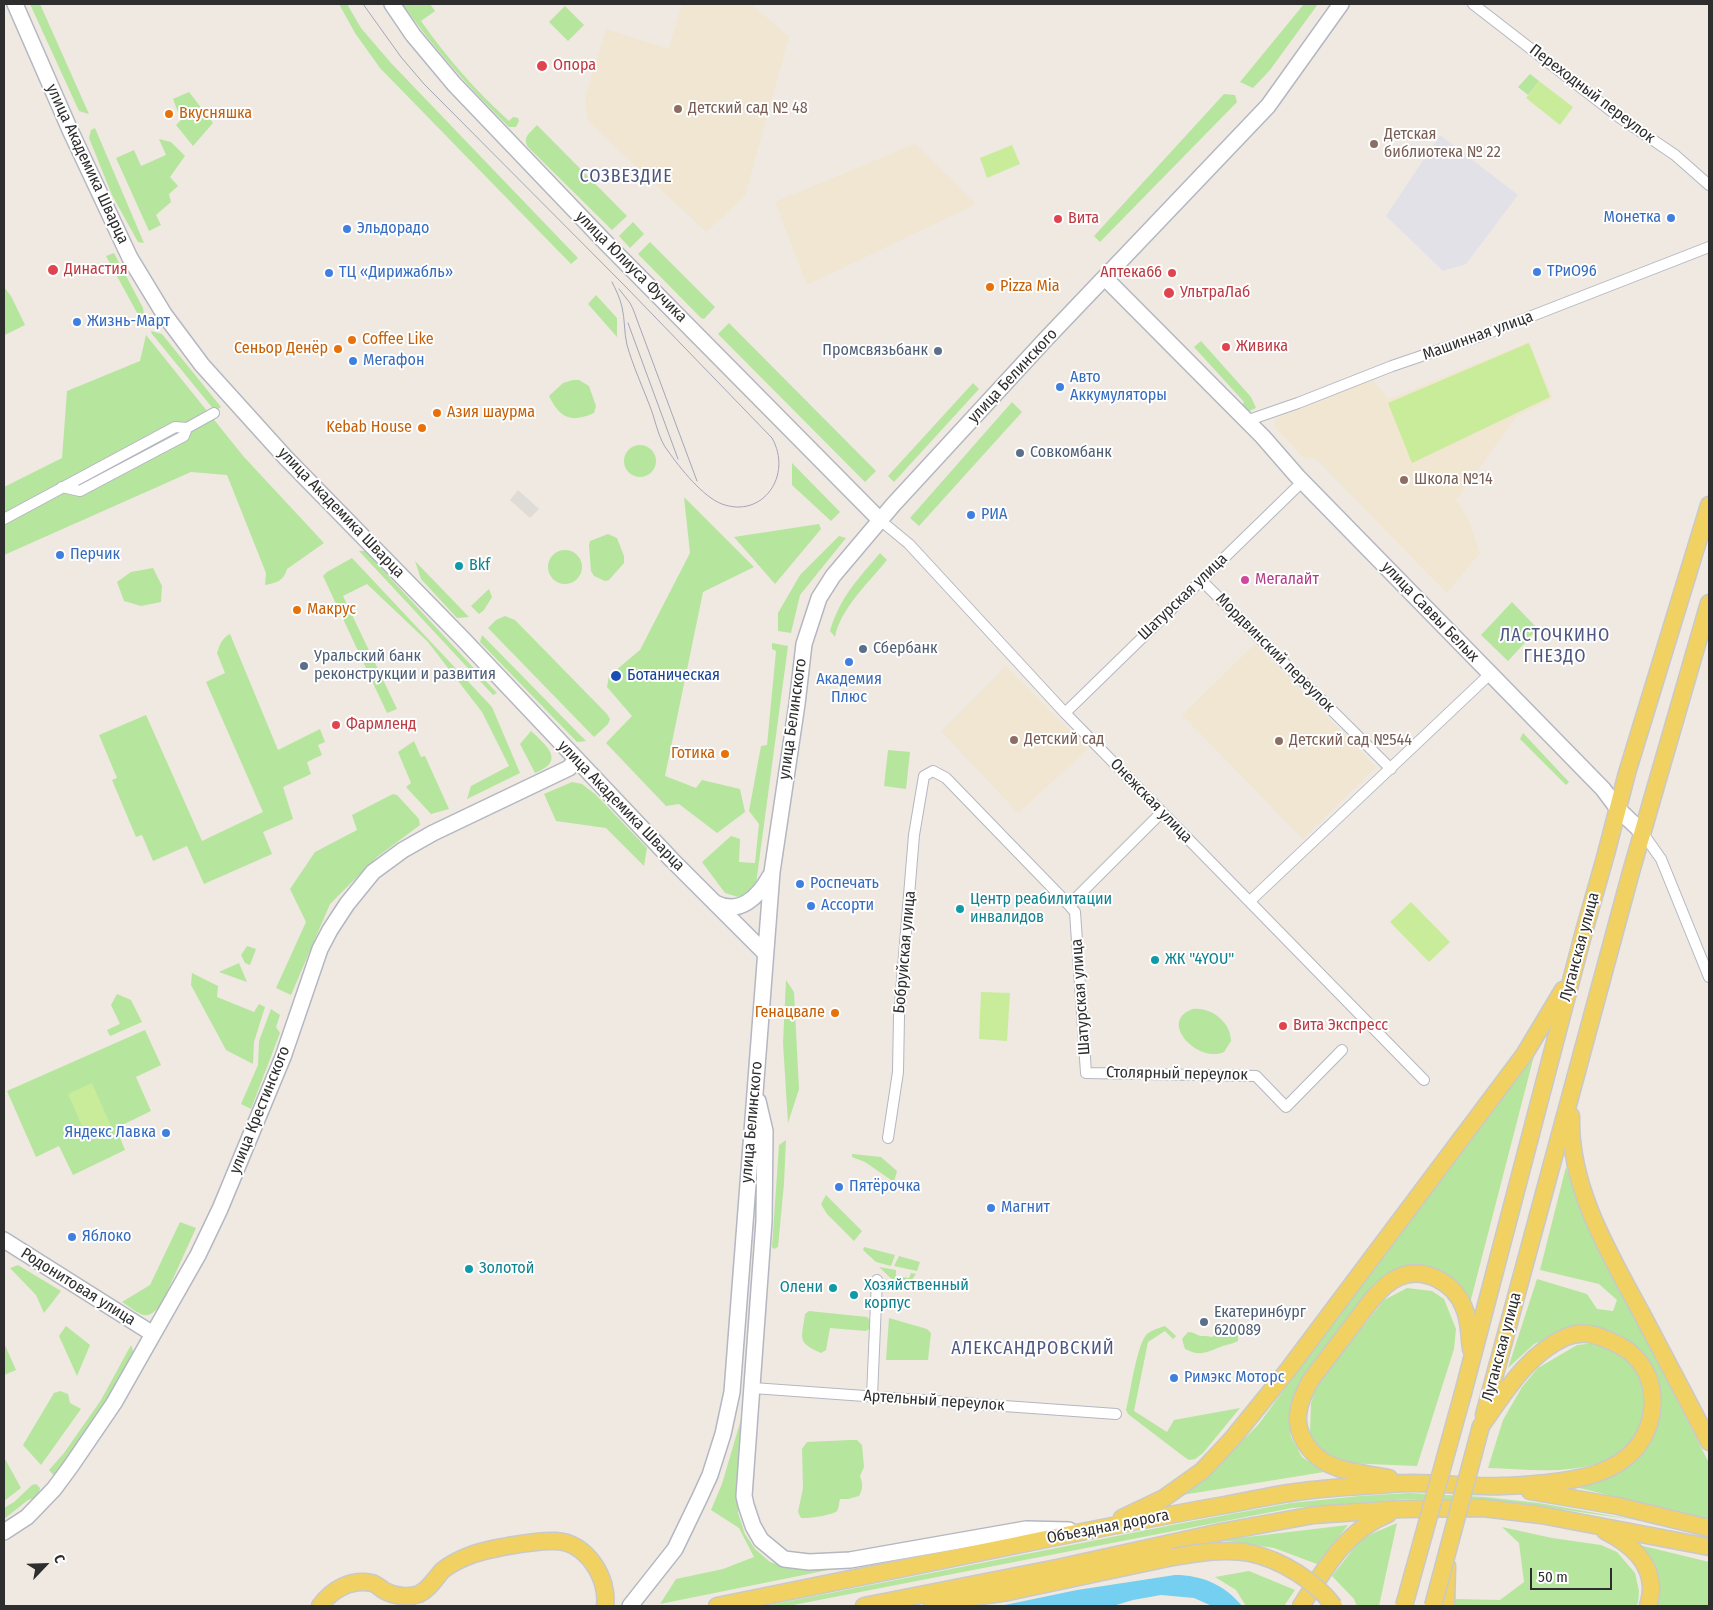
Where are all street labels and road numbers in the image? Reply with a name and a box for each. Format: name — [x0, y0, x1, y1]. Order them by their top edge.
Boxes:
street label: Переходный переулок — [1525, 40, 1659, 148]
street label: улица Академика Шварца — [41, 81, 133, 247]
street label: улица Юлиуса Фучика — [571, 207, 691, 327]
street label: Машинная улица — [1420, 307, 1536, 365]
street label: улица Белинского — [964, 325, 1062, 427]
street label: улица Академика Шварца — [274, 444, 408, 582]
street label: Шатурская улица — [1134, 550, 1232, 644]
street label: улица Саввы Белых — [1377, 558, 1483, 666]
street label: Мордвинский переулок — [1211, 589, 1339, 717]
street label: улица Белинского — [775, 657, 811, 781]
street label: улица Академика Шварца — [554, 737, 688, 875]
street label: Онежская улица — [1106, 755, 1196, 847]
street label: Бобруйская улица — [890, 890, 920, 1014]
street label: Луганская улица — [1556, 890, 1604, 1004]
street label: Шатурская улица — [1067, 938, 1095, 1056]
street label: улица Крестинского — [226, 1043, 294, 1177]
street label: улица Белинского — [737, 1060, 767, 1184]
street label: Столярный переулок — [1106, 1063, 1248, 1085]
street label: Родонитовая улица — [17, 1244, 139, 1330]
street label: Луганская улица — [1478, 1290, 1526, 1404]
street label: Артельный переулок — [863, 1386, 1005, 1416]
street label: Объездная дорога — [1045, 1506, 1171, 1548]

